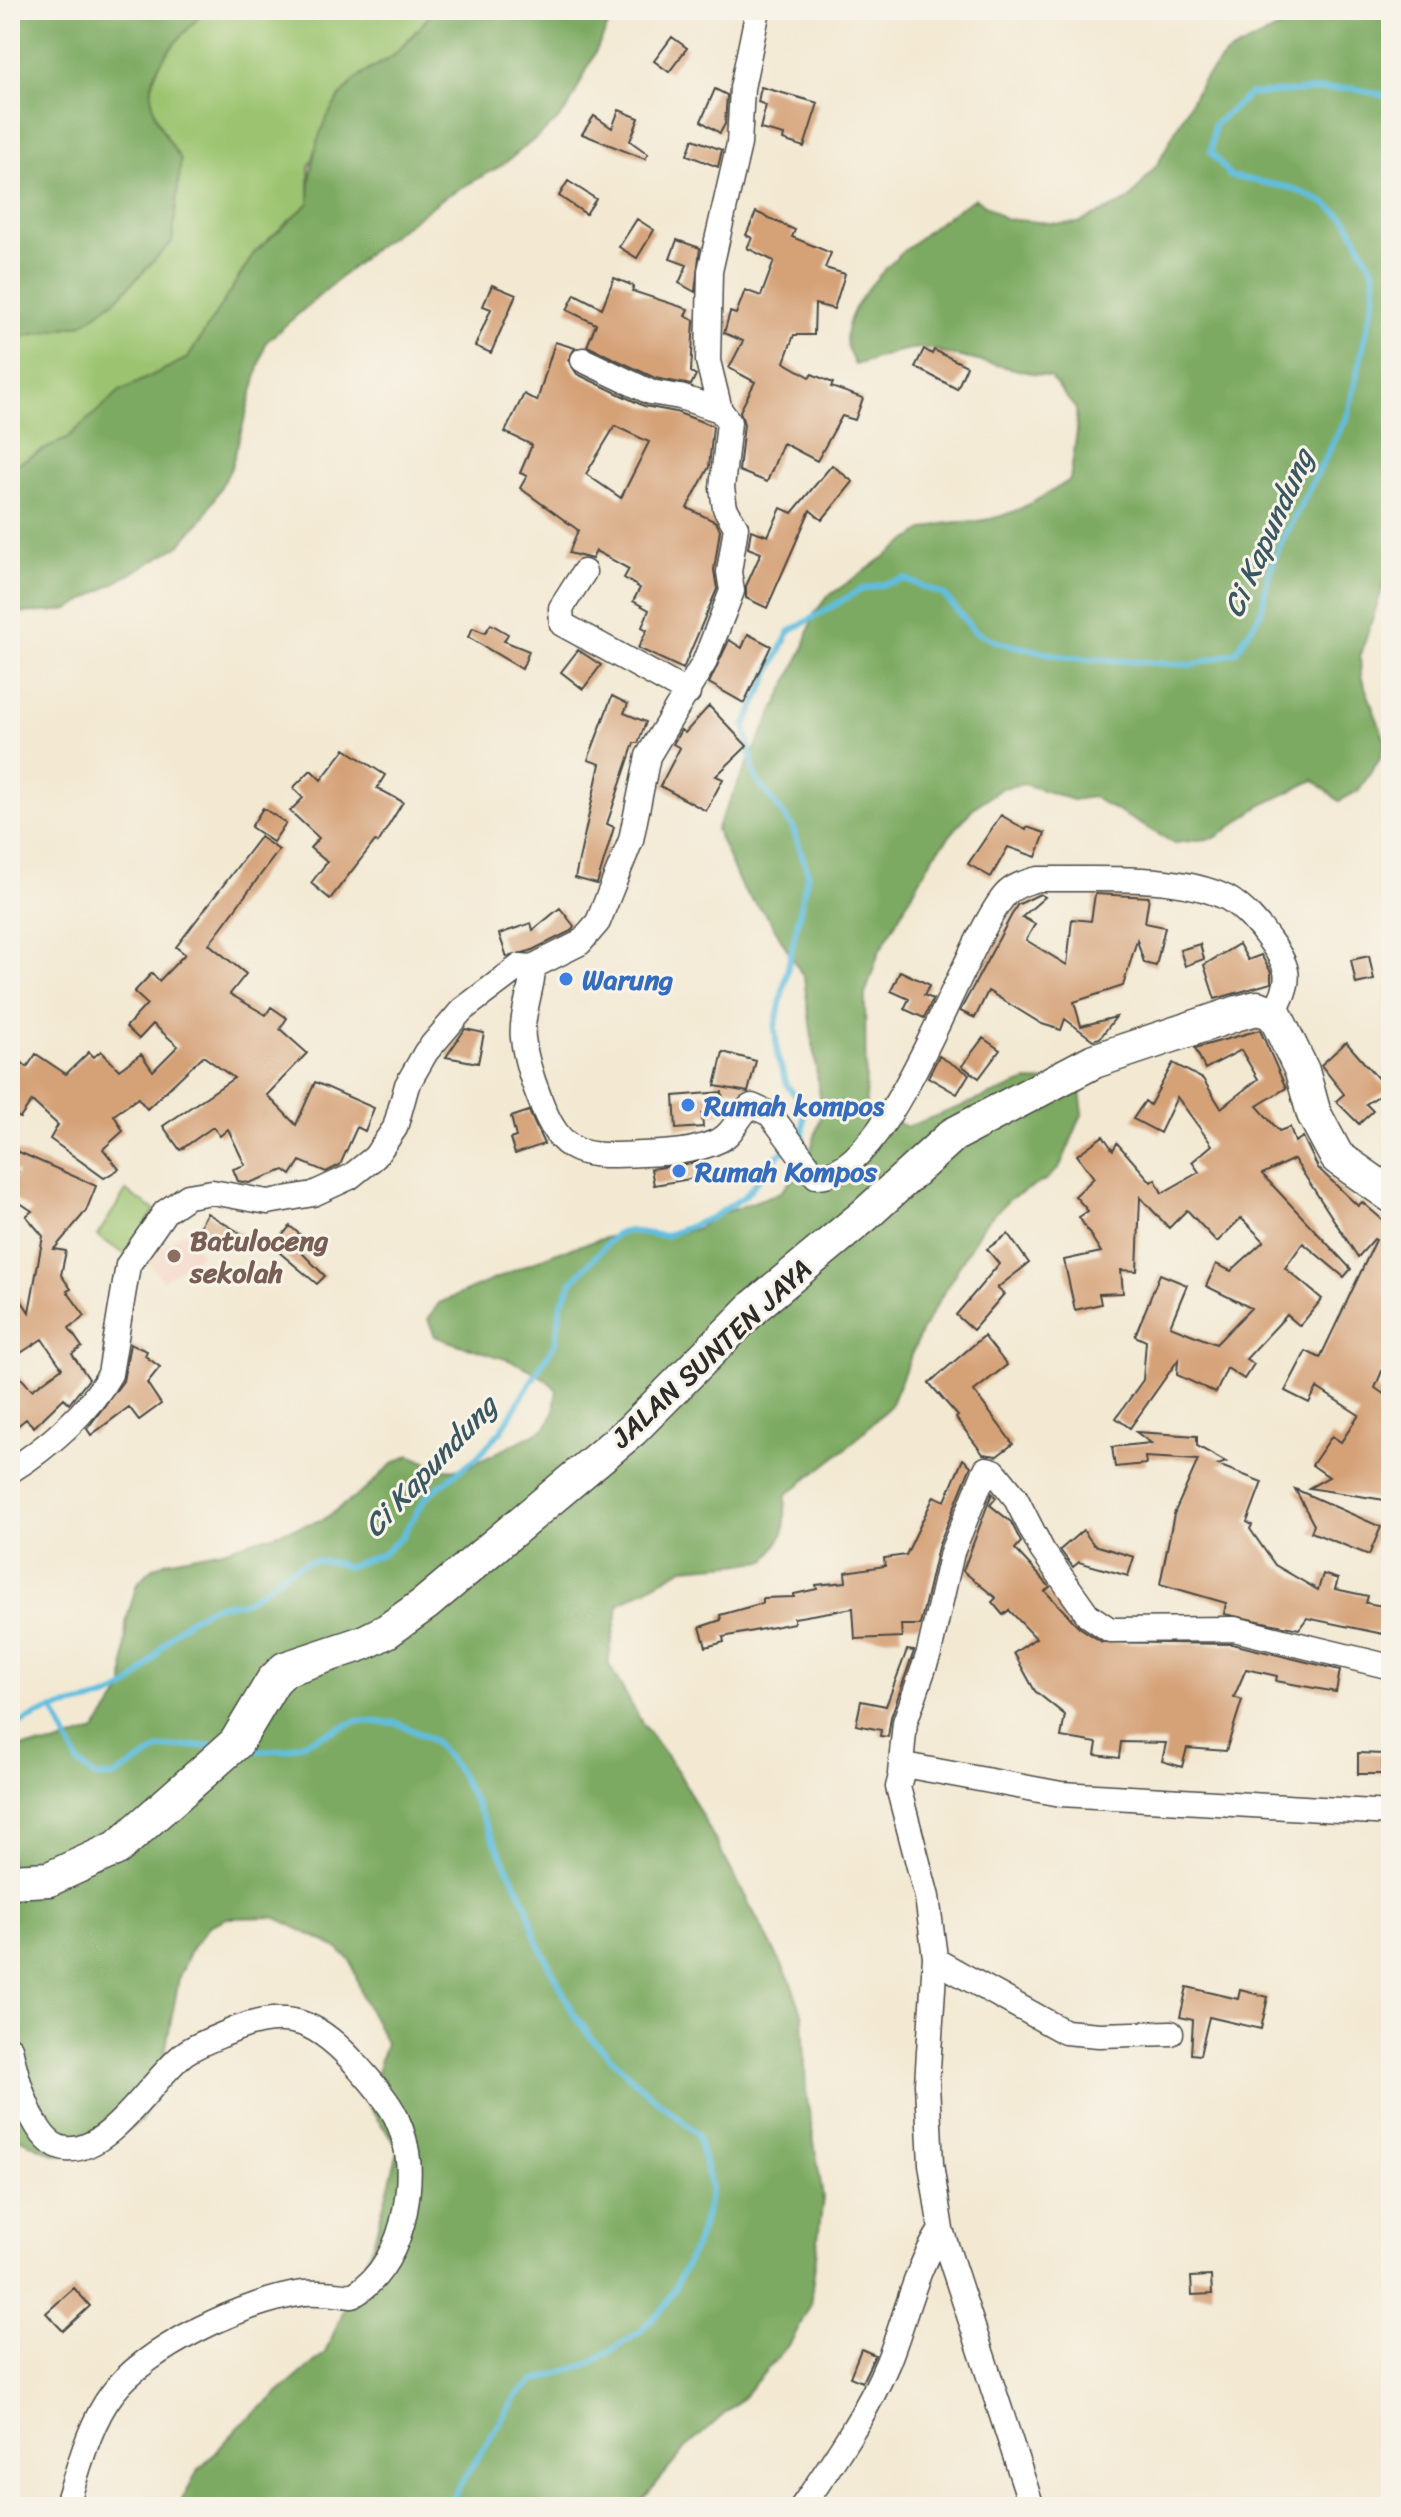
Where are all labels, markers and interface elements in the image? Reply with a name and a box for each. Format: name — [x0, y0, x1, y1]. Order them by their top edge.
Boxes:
water label: Ci Kapundung — [1207, 437, 1330, 626]
place label: Warung — [582, 955, 673, 1004]
marker: Warung — [557, 970, 575, 988]
place label: Rumah kompos — [703, 1081, 885, 1130]
marker: Rumah kompos — [679, 1096, 697, 1114]
place label: Rumah Kompos — [694, 1147, 878, 1196]
marker: Rumah Kompos — [670, 1162, 688, 1180]
place label: Batuloceng sekolah — [189, 1216, 328, 1297]
street label: JALAN SUNTEN JAYA — [598, 1246, 824, 1461]
marker: Batuloceng sekolah — [165, 1247, 183, 1265]
water label: Ci Kapundung — [349, 1380, 513, 1550]

